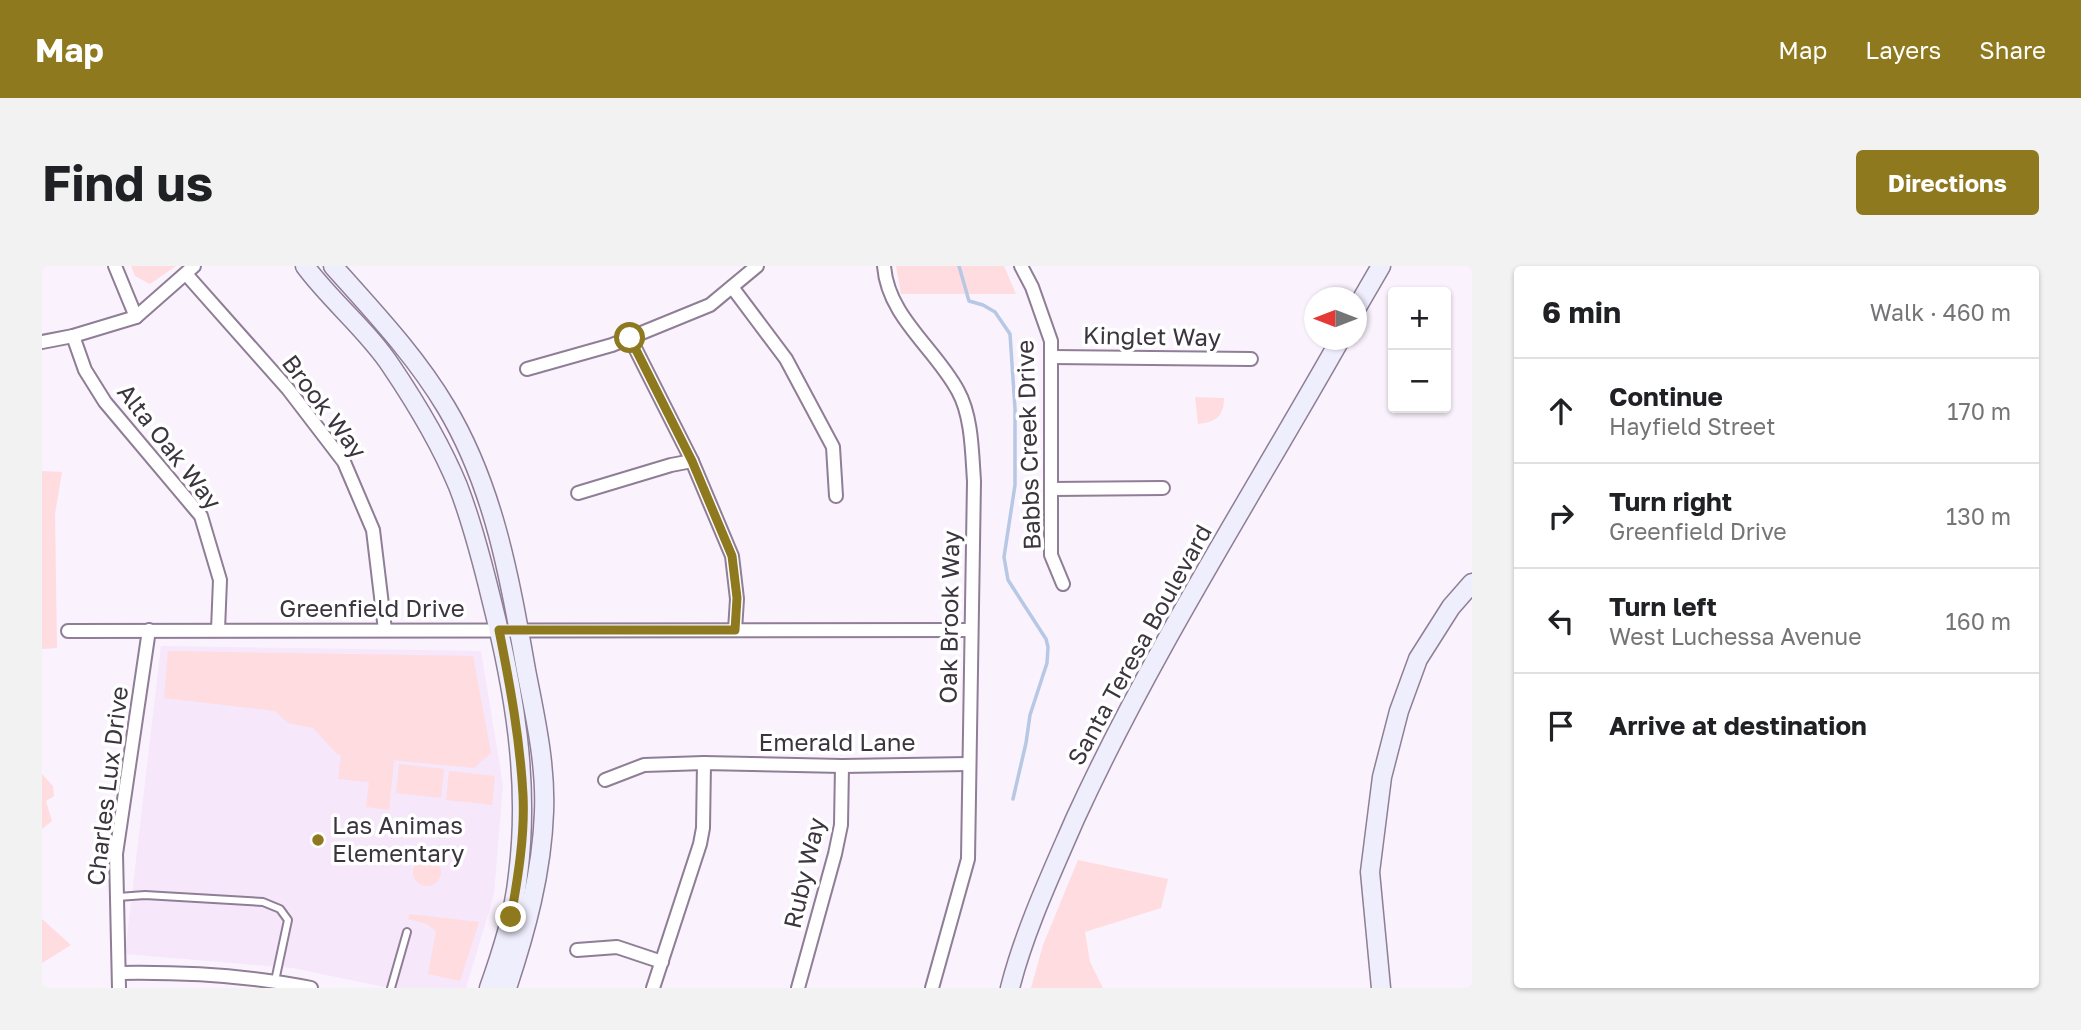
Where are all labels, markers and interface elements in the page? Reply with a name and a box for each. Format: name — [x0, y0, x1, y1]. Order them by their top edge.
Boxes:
text: Map — [35, 30, 104, 69]
text: Map — [1778, 35, 1827, 64]
text: Layers — [1865, 35, 1941, 64]
text: Share — [1979, 35, 2046, 64]
button: Directions — [1856, 150, 2039, 215]
text: Find us — [42, 153, 213, 212]
north arrow — [1304, 287, 1367, 350]
map controls — [1388, 287, 1451, 413]
button: + — [1388, 287, 1451, 350]
text: 6 min — [1542, 294, 1621, 330]
text: Walk · 460 m — [1870, 298, 2011, 326]
street label: Kinglet Way — [1083, 320, 1221, 351]
route start — [614, 322, 645, 353]
street label: Babbs Creek Drive — [1009, 340, 1046, 551]
street label: Brook Way — [277, 349, 374, 464]
button: − — [1388, 350, 1451, 413]
street label: Alta Oak Way — [112, 377, 228, 515]
text: Continue — [1609, 381, 1723, 412]
icon: ahead — [1542, 392, 1580, 430]
text: 170 m — [1947, 397, 2011, 425]
text: Hayfield Street — [1609, 412, 1775, 440]
text: Turn right — [1609, 486, 1732, 517]
icon: right — [1542, 497, 1580, 535]
text: 130 m — [1946, 502, 2011, 530]
text: Greenfield Drive — [1609, 517, 1787, 545]
street label: Santa Teresa Boulevard — [1060, 519, 1217, 770]
street label: Oak Brook Way — [932, 530, 965, 704]
text: Turn left — [1609, 591, 1717, 622]
street label: Greenfield Drive — [279, 593, 465, 622]
icon: left — [1542, 602, 1580, 640]
text: 160 m — [1946, 607, 2011, 635]
text: West Luchessa Avenue — [1609, 622, 1862, 650]
street label: Charles Lux Drive — [80, 685, 133, 887]
icon: arrive — [1542, 707, 1580, 745]
text: Arrive at destination — [1609, 710, 1867, 741]
street label: Emerald Lane — [759, 727, 915, 756]
place label: Las Animas Elementary — [332, 810, 464, 867]
street label: Ruby Way — [777, 815, 830, 931]
marker: Las Animas Elementary — [310, 832, 326, 848]
route end — [495, 901, 526, 932]

